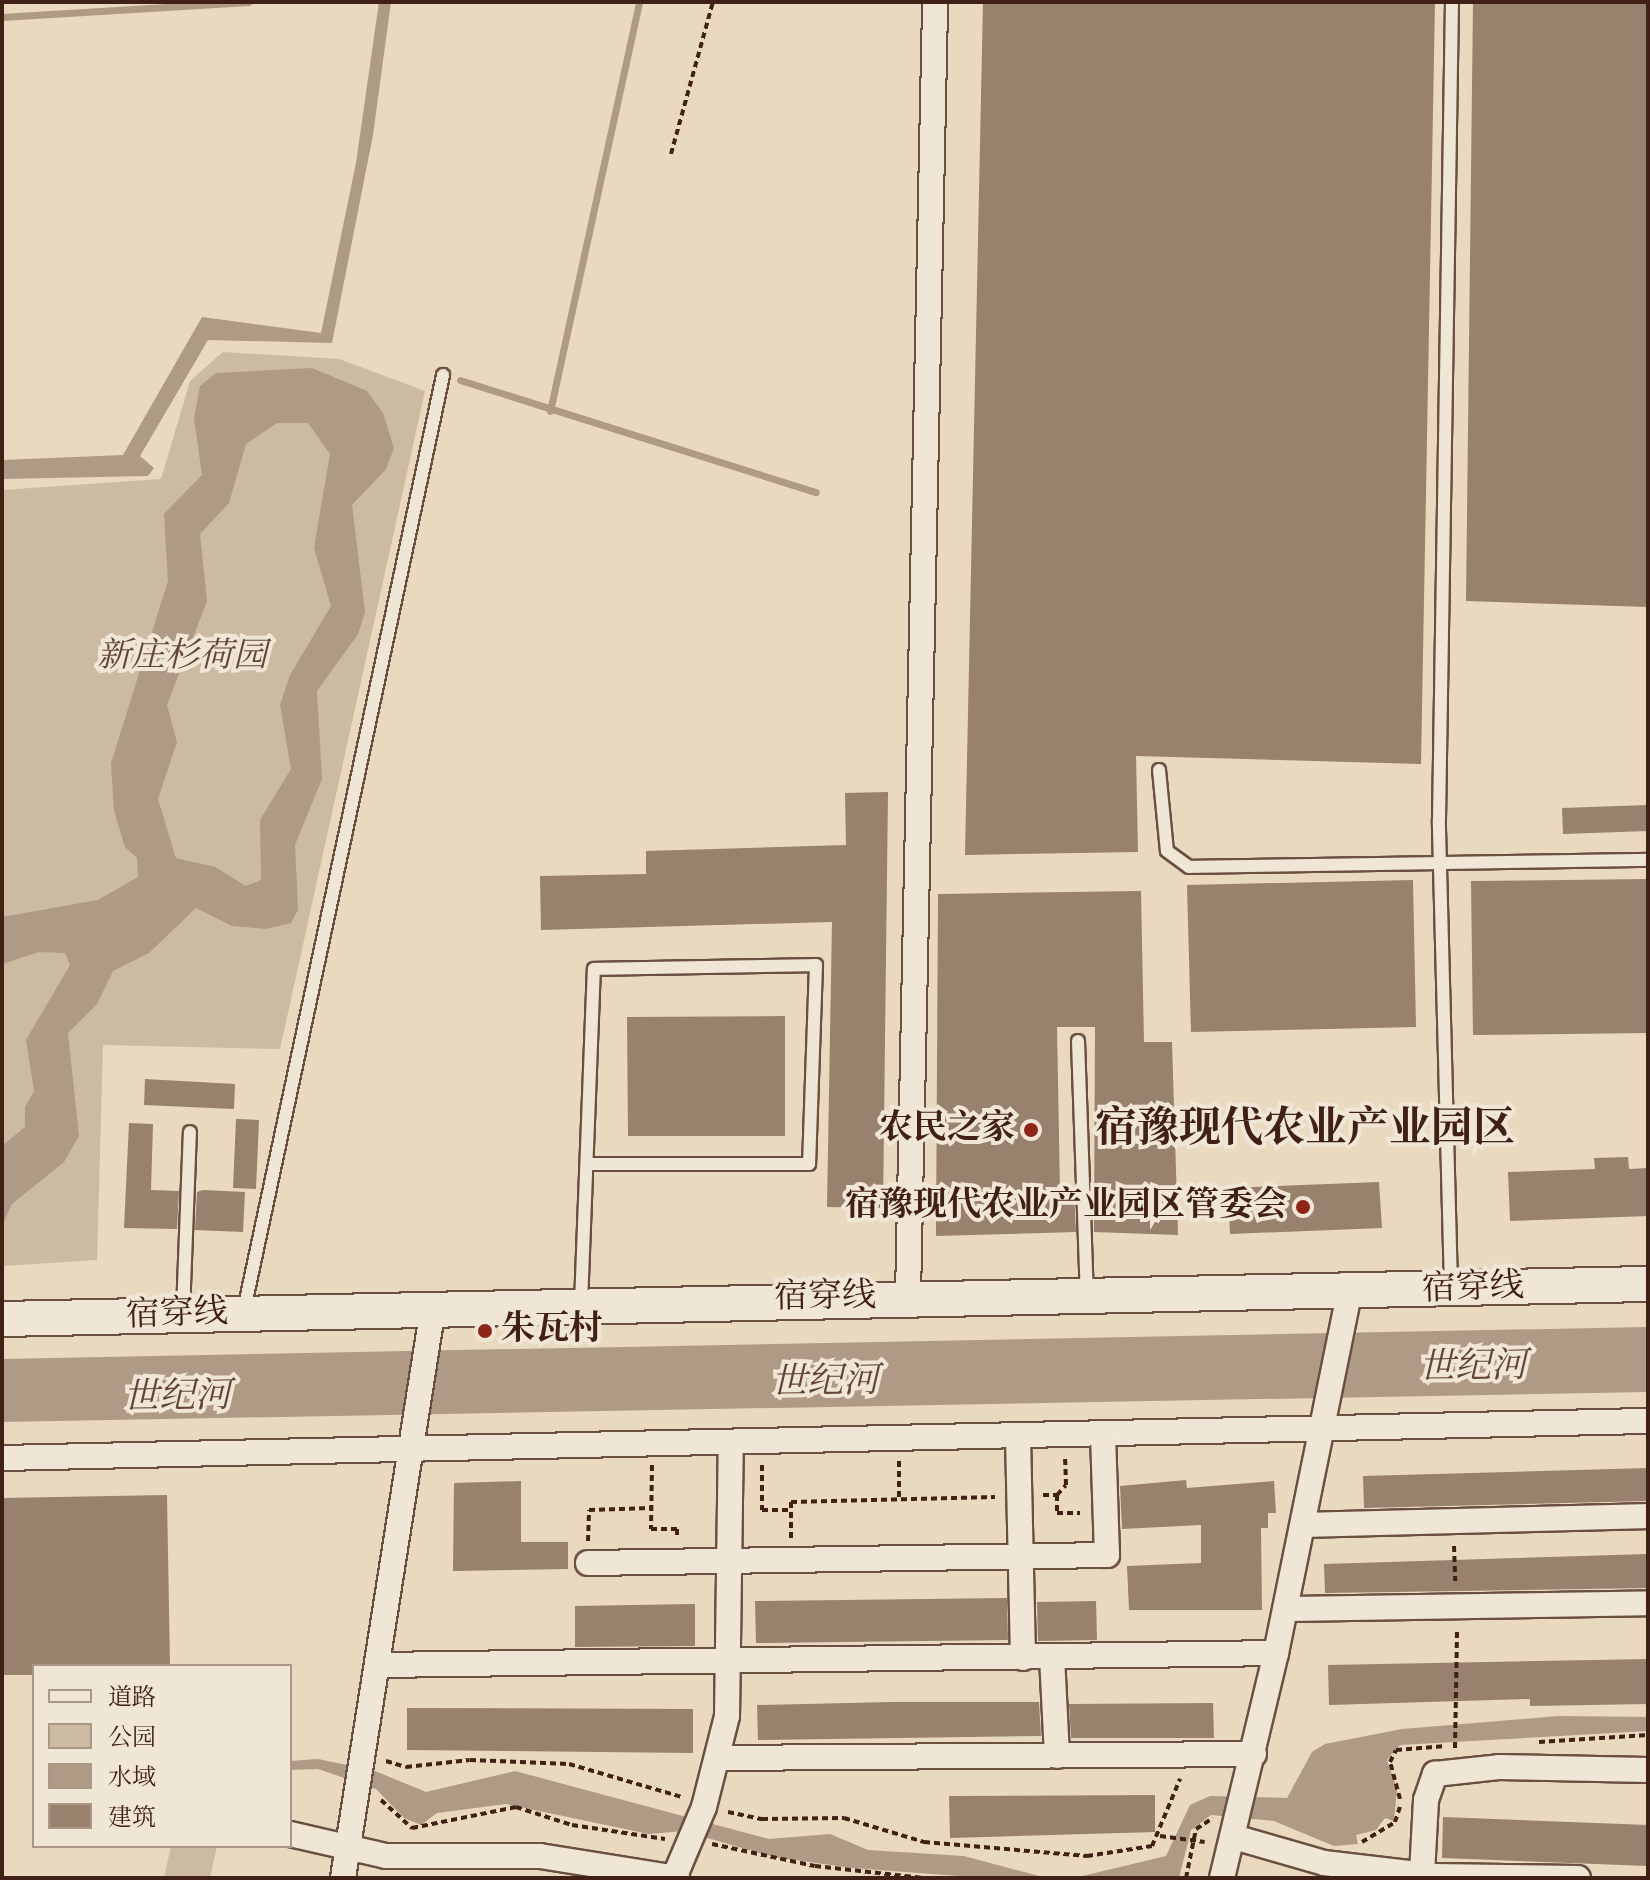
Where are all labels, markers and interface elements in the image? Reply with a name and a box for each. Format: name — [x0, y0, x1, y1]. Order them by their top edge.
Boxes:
park label: 新庄杉荷园 — [97, 638, 267, 678]
district label: 宿豫现代农业产业园区 — [1095, 1106, 1515, 1156]
place label: 农民之家 — [879, 1110, 1015, 1150]
marker: 农民之家 — [1022, 1121, 1040, 1139]
place label: 宿豫现代农业产业园区管委会 — [845, 1187, 1287, 1227]
marker: 宿豫现代农业产业园区管委会 — [1294, 1198, 1312, 1216]
street label: 宿穿线 — [1421, 1267, 1525, 1311]
street label: 宿穿线 — [774, 1277, 876, 1319]
street label: 宿穿线 — [125, 1293, 229, 1337]
place label: 朱瓦村 — [501, 1311, 603, 1351]
marker: 朱瓦村 — [476, 1322, 494, 1340]
water label: 世纪河 — [1419, 1346, 1527, 1392]
water label: 世纪河 — [771, 1361, 879, 1407]
water label: 世纪河 — [123, 1376, 231, 1422]
legend — [32, 1664, 292, 1848]
text: 道路 — [108, 1682, 156, 1716]
text: 公园 — [108, 1722, 156, 1756]
text: 水域 — [108, 1762, 156, 1796]
text: 建筑 — [108, 1802, 156, 1836]

